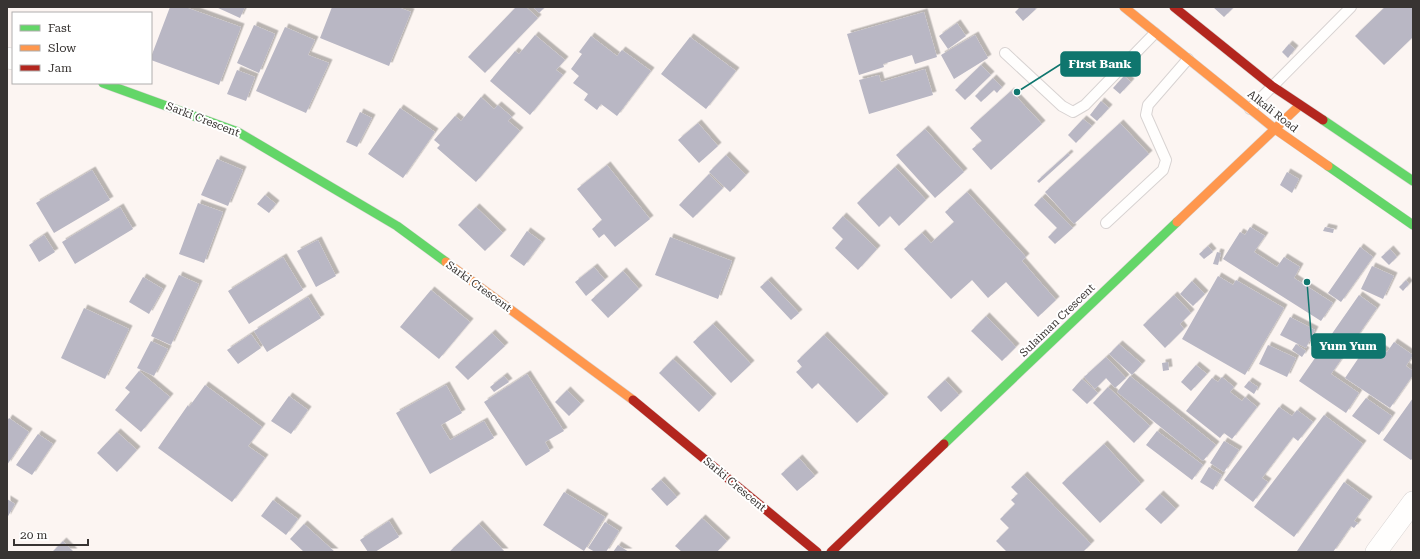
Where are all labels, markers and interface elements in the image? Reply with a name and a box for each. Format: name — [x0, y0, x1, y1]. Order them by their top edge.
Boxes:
legend — [12, 12, 152, 84]
text: Fast — [48, 21, 72, 35]
text: Slow — [48, 41, 76, 55]
callout: First Bank — [1061, 52, 1140, 76]
text: First Bank — [1069, 57, 1132, 71]
text: Jam — [48, 61, 72, 75]
street label: Alkali Road — [1245, 88, 1301, 135]
street label: Sarki Crescent — [164, 99, 241, 139]
street label: Sarki Crescent — [443, 258, 514, 314]
street label: Sulaiman Crescent — [1017, 281, 1098, 360]
callout: Yum Yum — [1312, 334, 1385, 358]
text: Yum Yum — [1319, 339, 1377, 353]
street label: Sarki Crescent — [701, 454, 769, 514]
scale bar — [14, 521, 88, 547]
text: 20 m — [20, 528, 47, 542]

